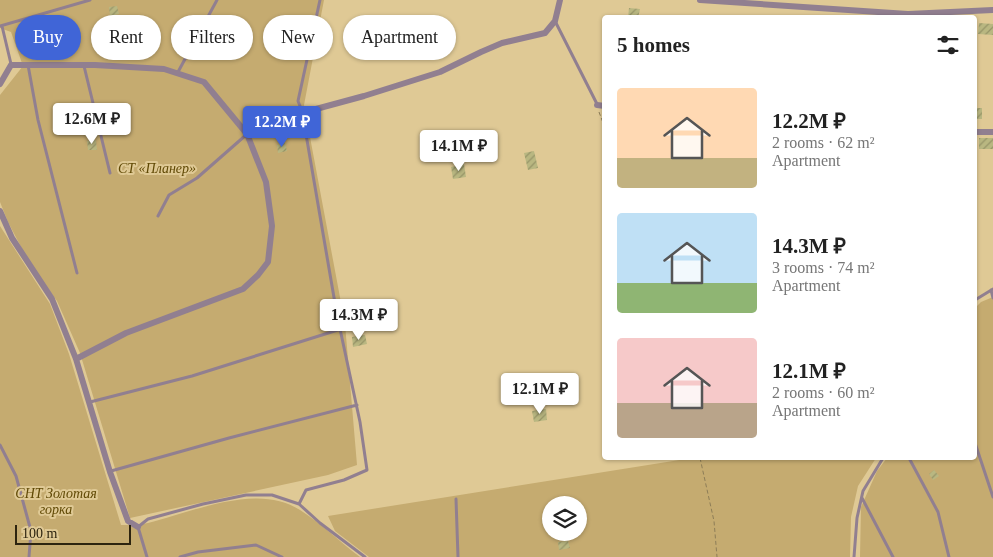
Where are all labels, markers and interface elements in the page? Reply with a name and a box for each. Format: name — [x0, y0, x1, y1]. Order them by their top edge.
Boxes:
chip: Buy — [15, 15, 81, 60]
chip: Rent — [91, 15, 161, 60]
chip: Filters — [171, 15, 253, 60]
chip: New — [263, 15, 333, 60]
chip: Apartment — [343, 15, 456, 60]
icon: filters — [934, 31, 962, 59]
text: 5 homes — [617, 33, 690, 57]
pin: 12.6M ₽ — [46, 102, 138, 145]
pin: 12.2M ₽ — [236, 106, 328, 148]
icon: home — [657, 108, 717, 168]
text: 12.2M ₽ — [772, 109, 846, 133]
text: 12.6M ₽ — [64, 110, 120, 127]
text: 12.2M ₽ — [254, 113, 310, 130]
pin: 14.1M ₽ — [413, 130, 505, 172]
text: 2 rooms · 62 m² — [772, 134, 875, 151]
text: 14.1M ₽ — [431, 137, 487, 154]
text: Apartment — [772, 152, 840, 169]
park label: СТ «Планер» — [118, 161, 196, 176]
icon: home — [657, 233, 717, 293]
text: 14.3M ₽ — [772, 234, 846, 258]
text: 3 rooms · 74 m² — [772, 259, 875, 276]
text: Apartment — [772, 277, 840, 294]
pin: 14.3M ₽ — [313, 298, 405, 341]
text: 14.3M ₽ — [331, 306, 387, 323]
icon: home — [657, 358, 717, 418]
text: 12.1M ₽ — [772, 359, 846, 383]
pin: 12.1M ₽ — [494, 372, 586, 415]
text: 12.1M ₽ — [512, 380, 568, 397]
text: 2 rooms · 60 m² — [772, 384, 875, 401]
text: Apartment — [772, 402, 840, 419]
park label: СНТ Золотая горка — [15, 486, 97, 517]
map controls — [542, 496, 587, 541]
button: layers — [542, 496, 587, 541]
scale bar — [15, 522, 131, 545]
text: 100 m — [22, 526, 57, 541]

